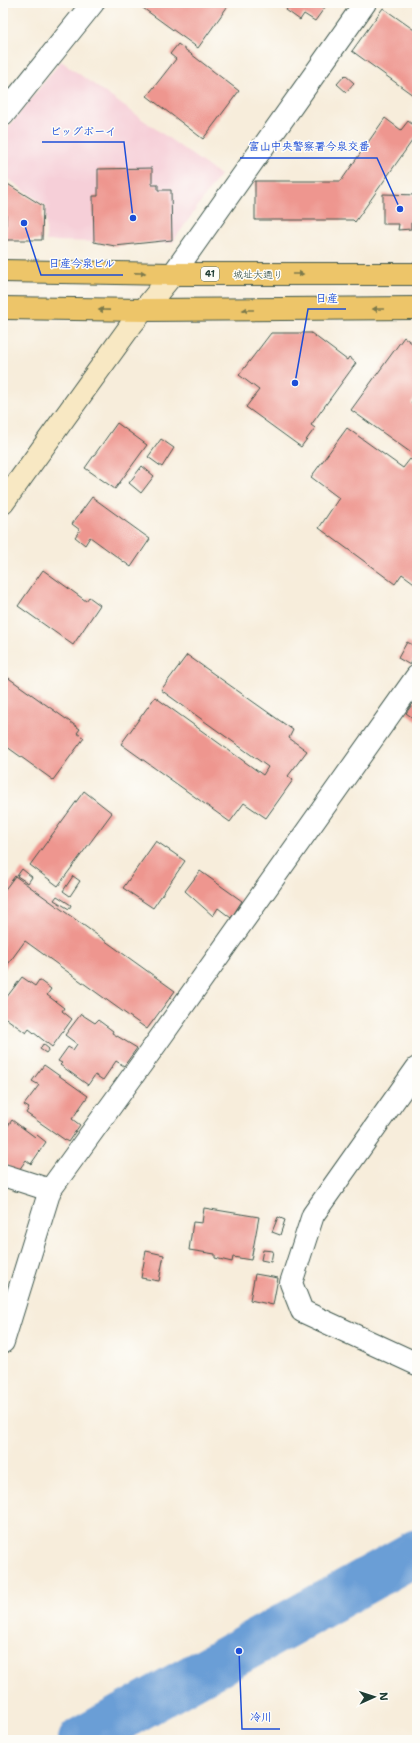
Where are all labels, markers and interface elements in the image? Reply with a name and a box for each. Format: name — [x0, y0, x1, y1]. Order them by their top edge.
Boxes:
callout: ビッグボーイ — [42, 119, 124, 142]
text: ビッグボーイ — [50, 124, 116, 139]
callout: 富山中央警察署今泉交番 — [240, 135, 377, 158]
text: 富山中央警察署今泉交番 — [249, 139, 370, 154]
callout: 日産今泉ビル — [41, 252, 123, 275]
text: 日産今泉ビル — [49, 256, 115, 271]
road number: 41 — [201, 267, 219, 281]
street label: 城址大通り — [233, 268, 283, 281]
one-way arrow — [134, 270, 147, 276]
one-way arrow — [292, 271, 305, 277]
callout: 日産 — [308, 286, 346, 309]
text: 日産 — [316, 291, 338, 306]
one-way arrow — [98, 306, 110, 313]
one-way arrow — [242, 306, 254, 313]
one-way arrow — [371, 306, 384, 312]
north arrow — [354, 1677, 394, 1717]
text: N — [376, 1692, 391, 1702]
callout: 冷川 — [242, 1706, 280, 1729]
text: 冷川 — [250, 1710, 272, 1725]

